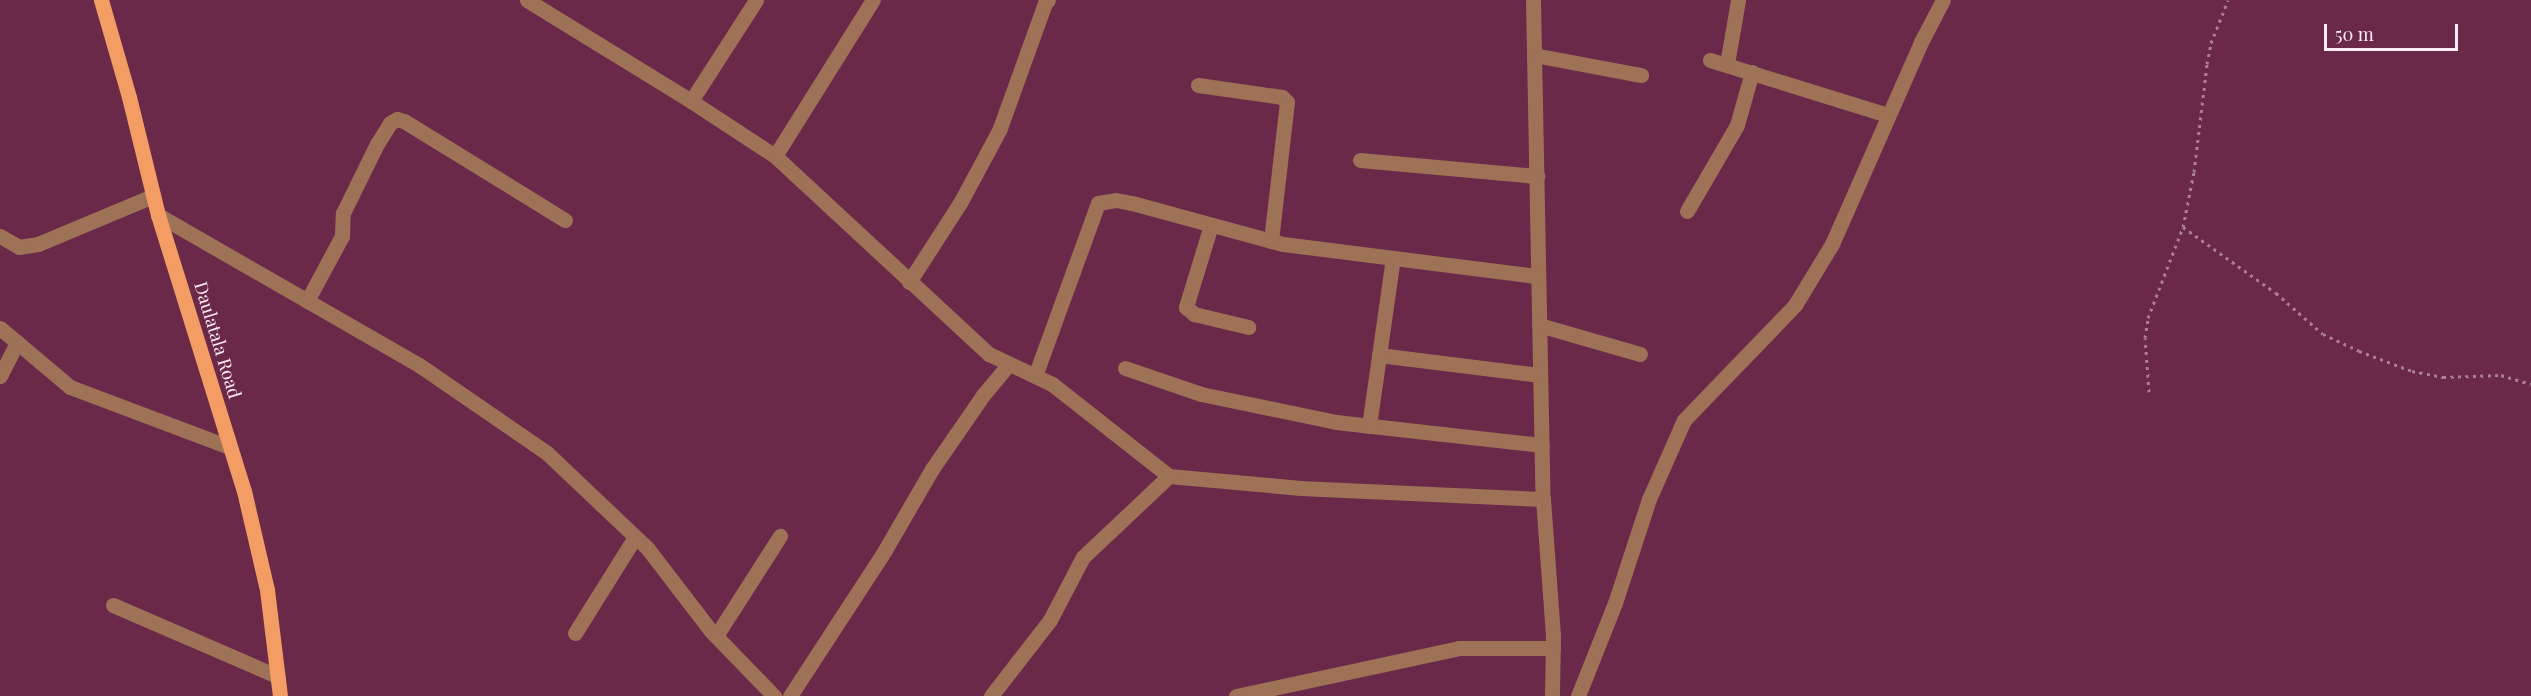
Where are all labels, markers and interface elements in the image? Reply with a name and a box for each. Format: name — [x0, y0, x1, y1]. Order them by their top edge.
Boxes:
scale bar — [2327, 12, 2460, 50]
text: 50 m — [2335, 22, 2374, 46]
street label: Daulatala Road — [190, 279, 246, 401]

